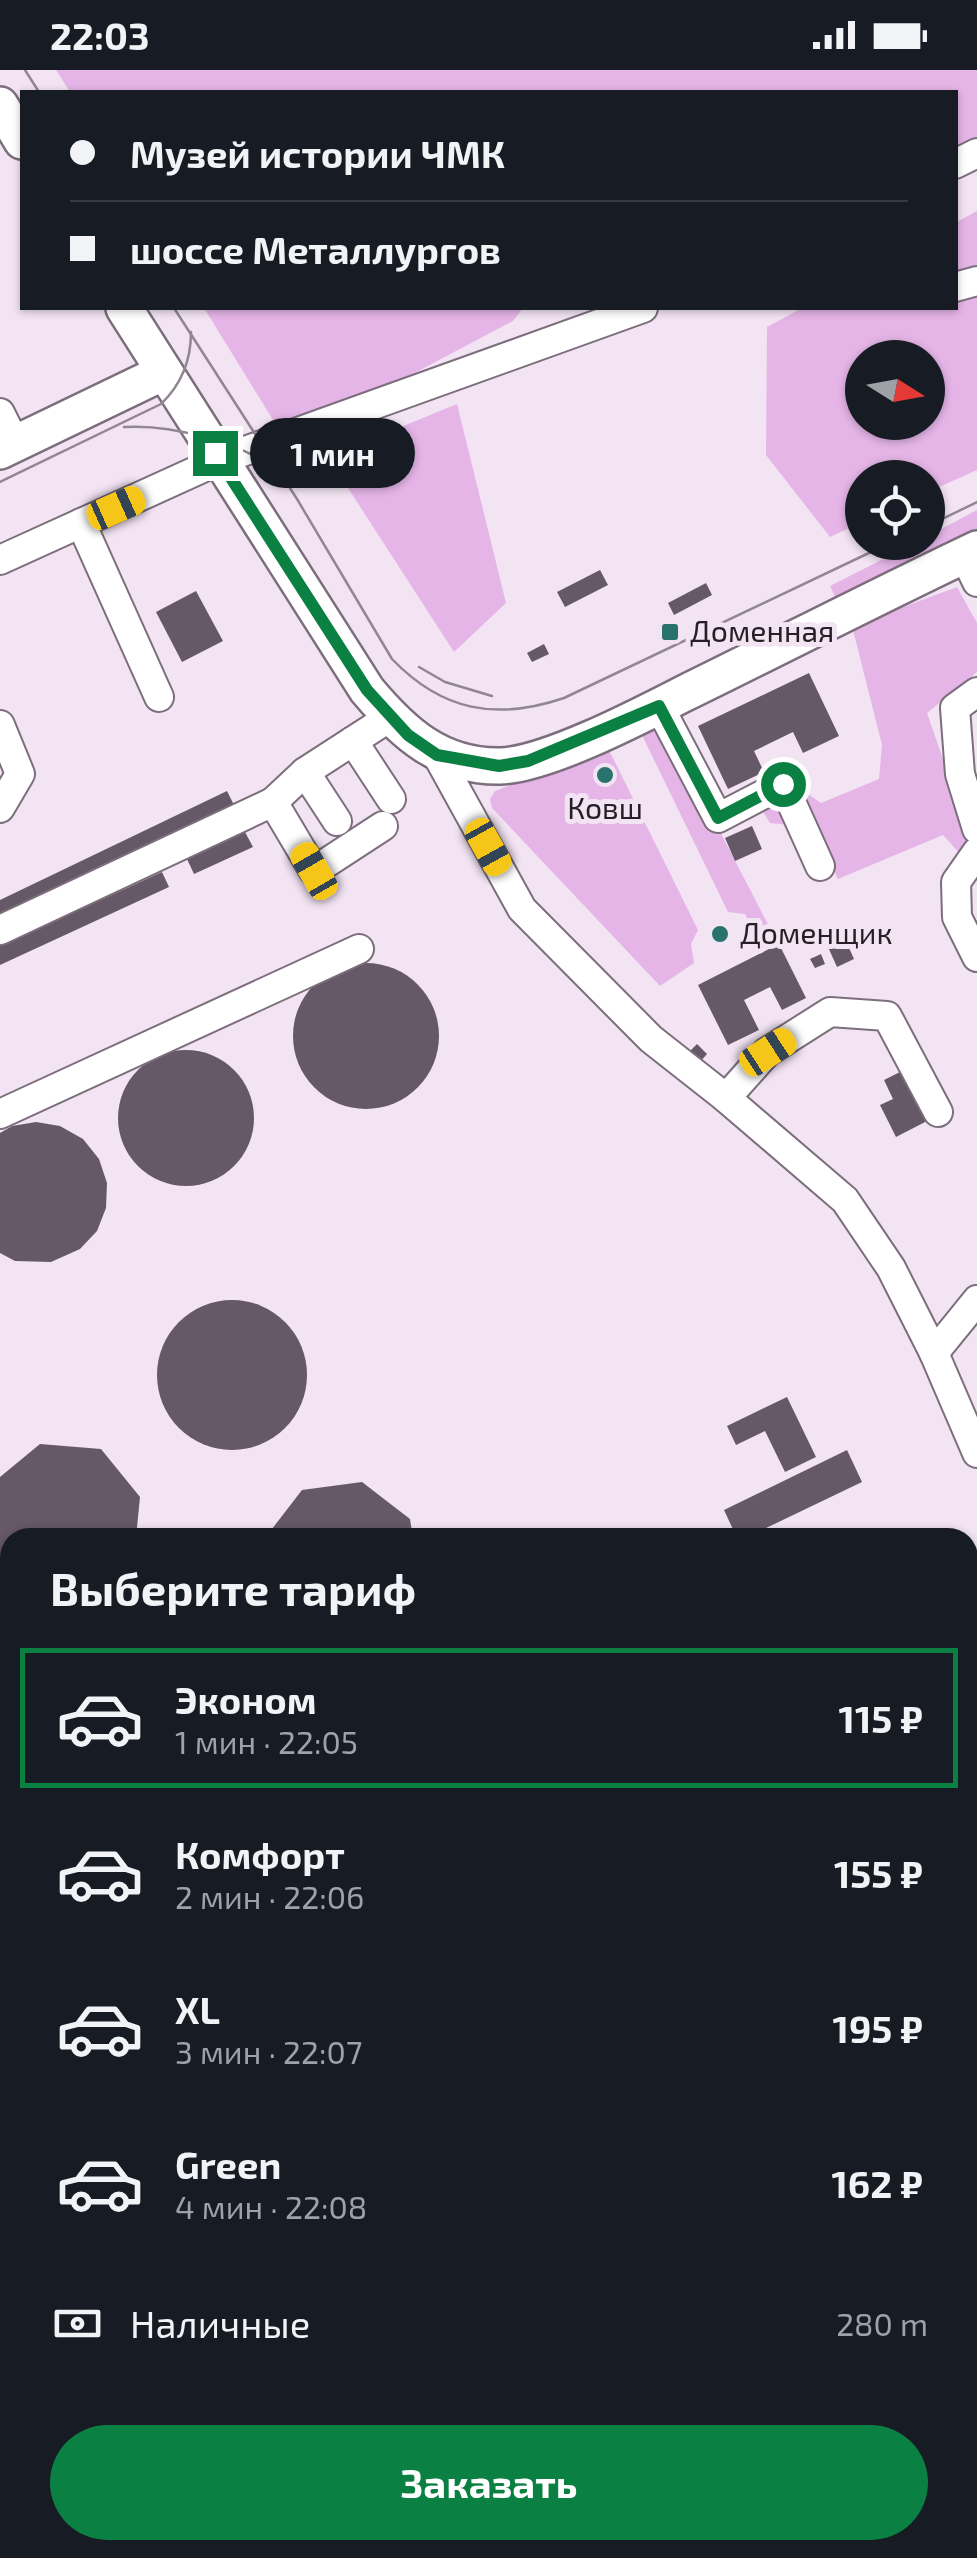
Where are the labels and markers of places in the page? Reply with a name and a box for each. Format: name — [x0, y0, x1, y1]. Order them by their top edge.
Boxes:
place label: Доменная — [690, 612, 834, 648]
marker: Доменная — [659, 621, 681, 643]
marker: Ковш — [594, 764, 616, 786]
place label: Ковш — [567, 789, 643, 825]
place label: Доменщик — [740, 914, 893, 950]
marker: Доменщик — [709, 923, 731, 945]

